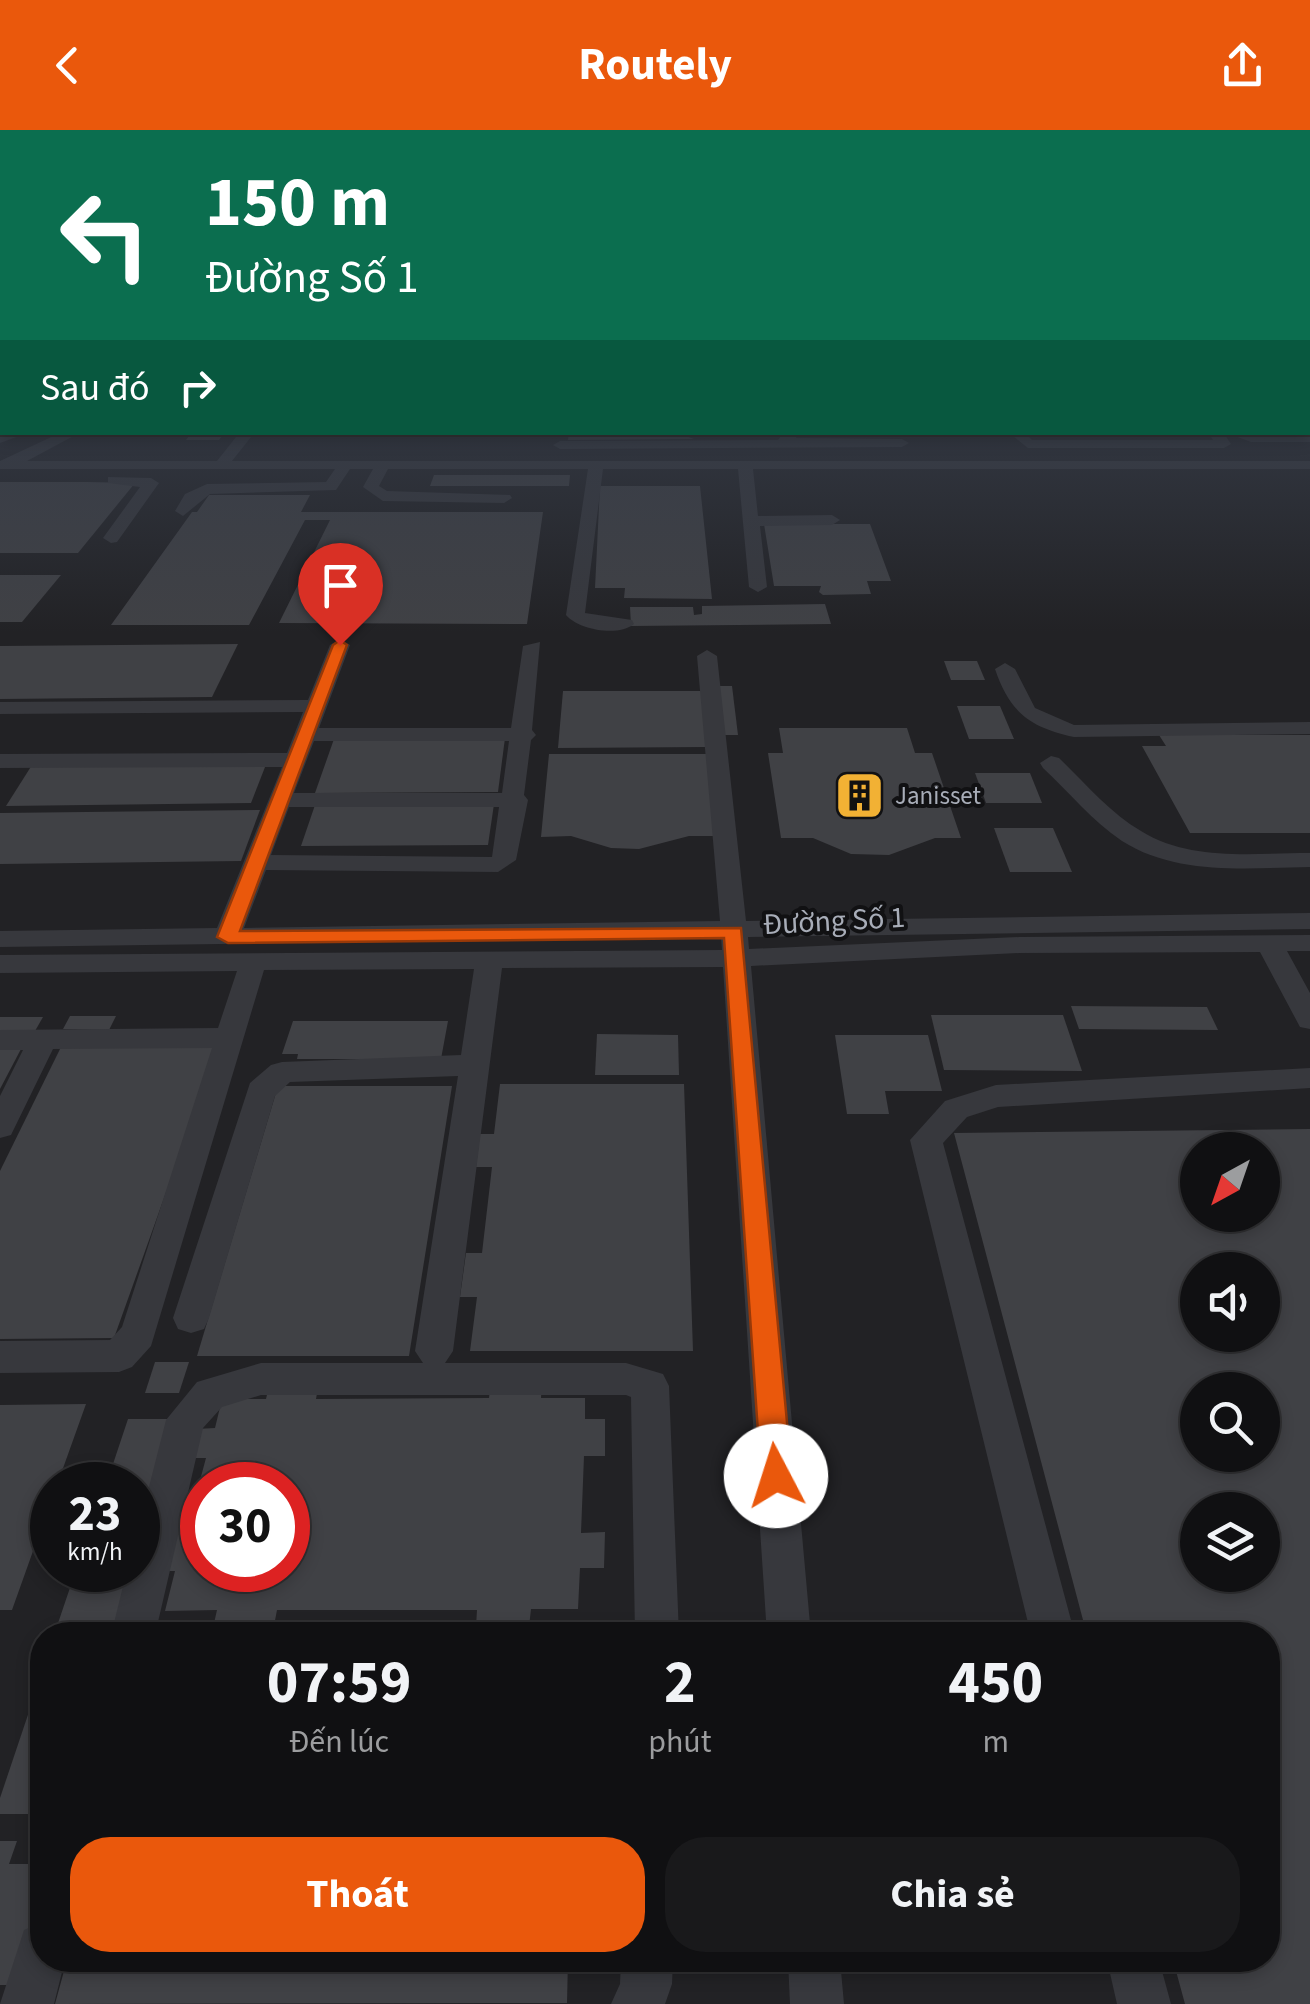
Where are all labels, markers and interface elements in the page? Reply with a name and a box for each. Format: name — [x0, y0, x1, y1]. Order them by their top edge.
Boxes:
text: Routely — [578, 33, 732, 97]
icon: back — [40, 38, 95, 93]
icon: share — [1215, 38, 1270, 93]
text: 150 m — [205, 153, 390, 253]
icon: left — [40, 170, 170, 300]
text: Đường Số 1 — [205, 246, 419, 310]
icon: right — [170, 360, 225, 415]
text: Sau đó — [40, 361, 150, 415]
pin — [298, 543, 383, 646]
icon: arrive — [313, 558, 368, 613]
building icon: Janisset — [834, 770, 886, 822]
place label: Janisset — [895, 778, 982, 814]
street label: Đường Số 1 — [762, 896, 906, 946]
north arrow — [1180, 1132, 1280, 1232]
map controls — [1180, 1132, 1280, 1592]
button: sound — [1180, 1252, 1280, 1352]
button: search — [1180, 1372, 1280, 1472]
position arrow — [724, 1424, 828, 1528]
speed limit sign: 30 — [180, 1462, 310, 1592]
text: 23 — [69, 1479, 121, 1550]
button: layers — [1180, 1492, 1280, 1592]
text: km/h — [67, 1534, 123, 1570]
text: 07:59 — [267, 1641, 411, 1726]
text: 2 — [664, 1641, 696, 1726]
text: 450 — [948, 1641, 1043, 1726]
text: Đến lúc — [289, 1719, 389, 1765]
text: phút — [648, 1719, 712, 1765]
text: m — [983, 1719, 1009, 1765]
button: Thoát — [70, 1837, 645, 1952]
button: Chia sẻ — [665, 1837, 1240, 1952]

